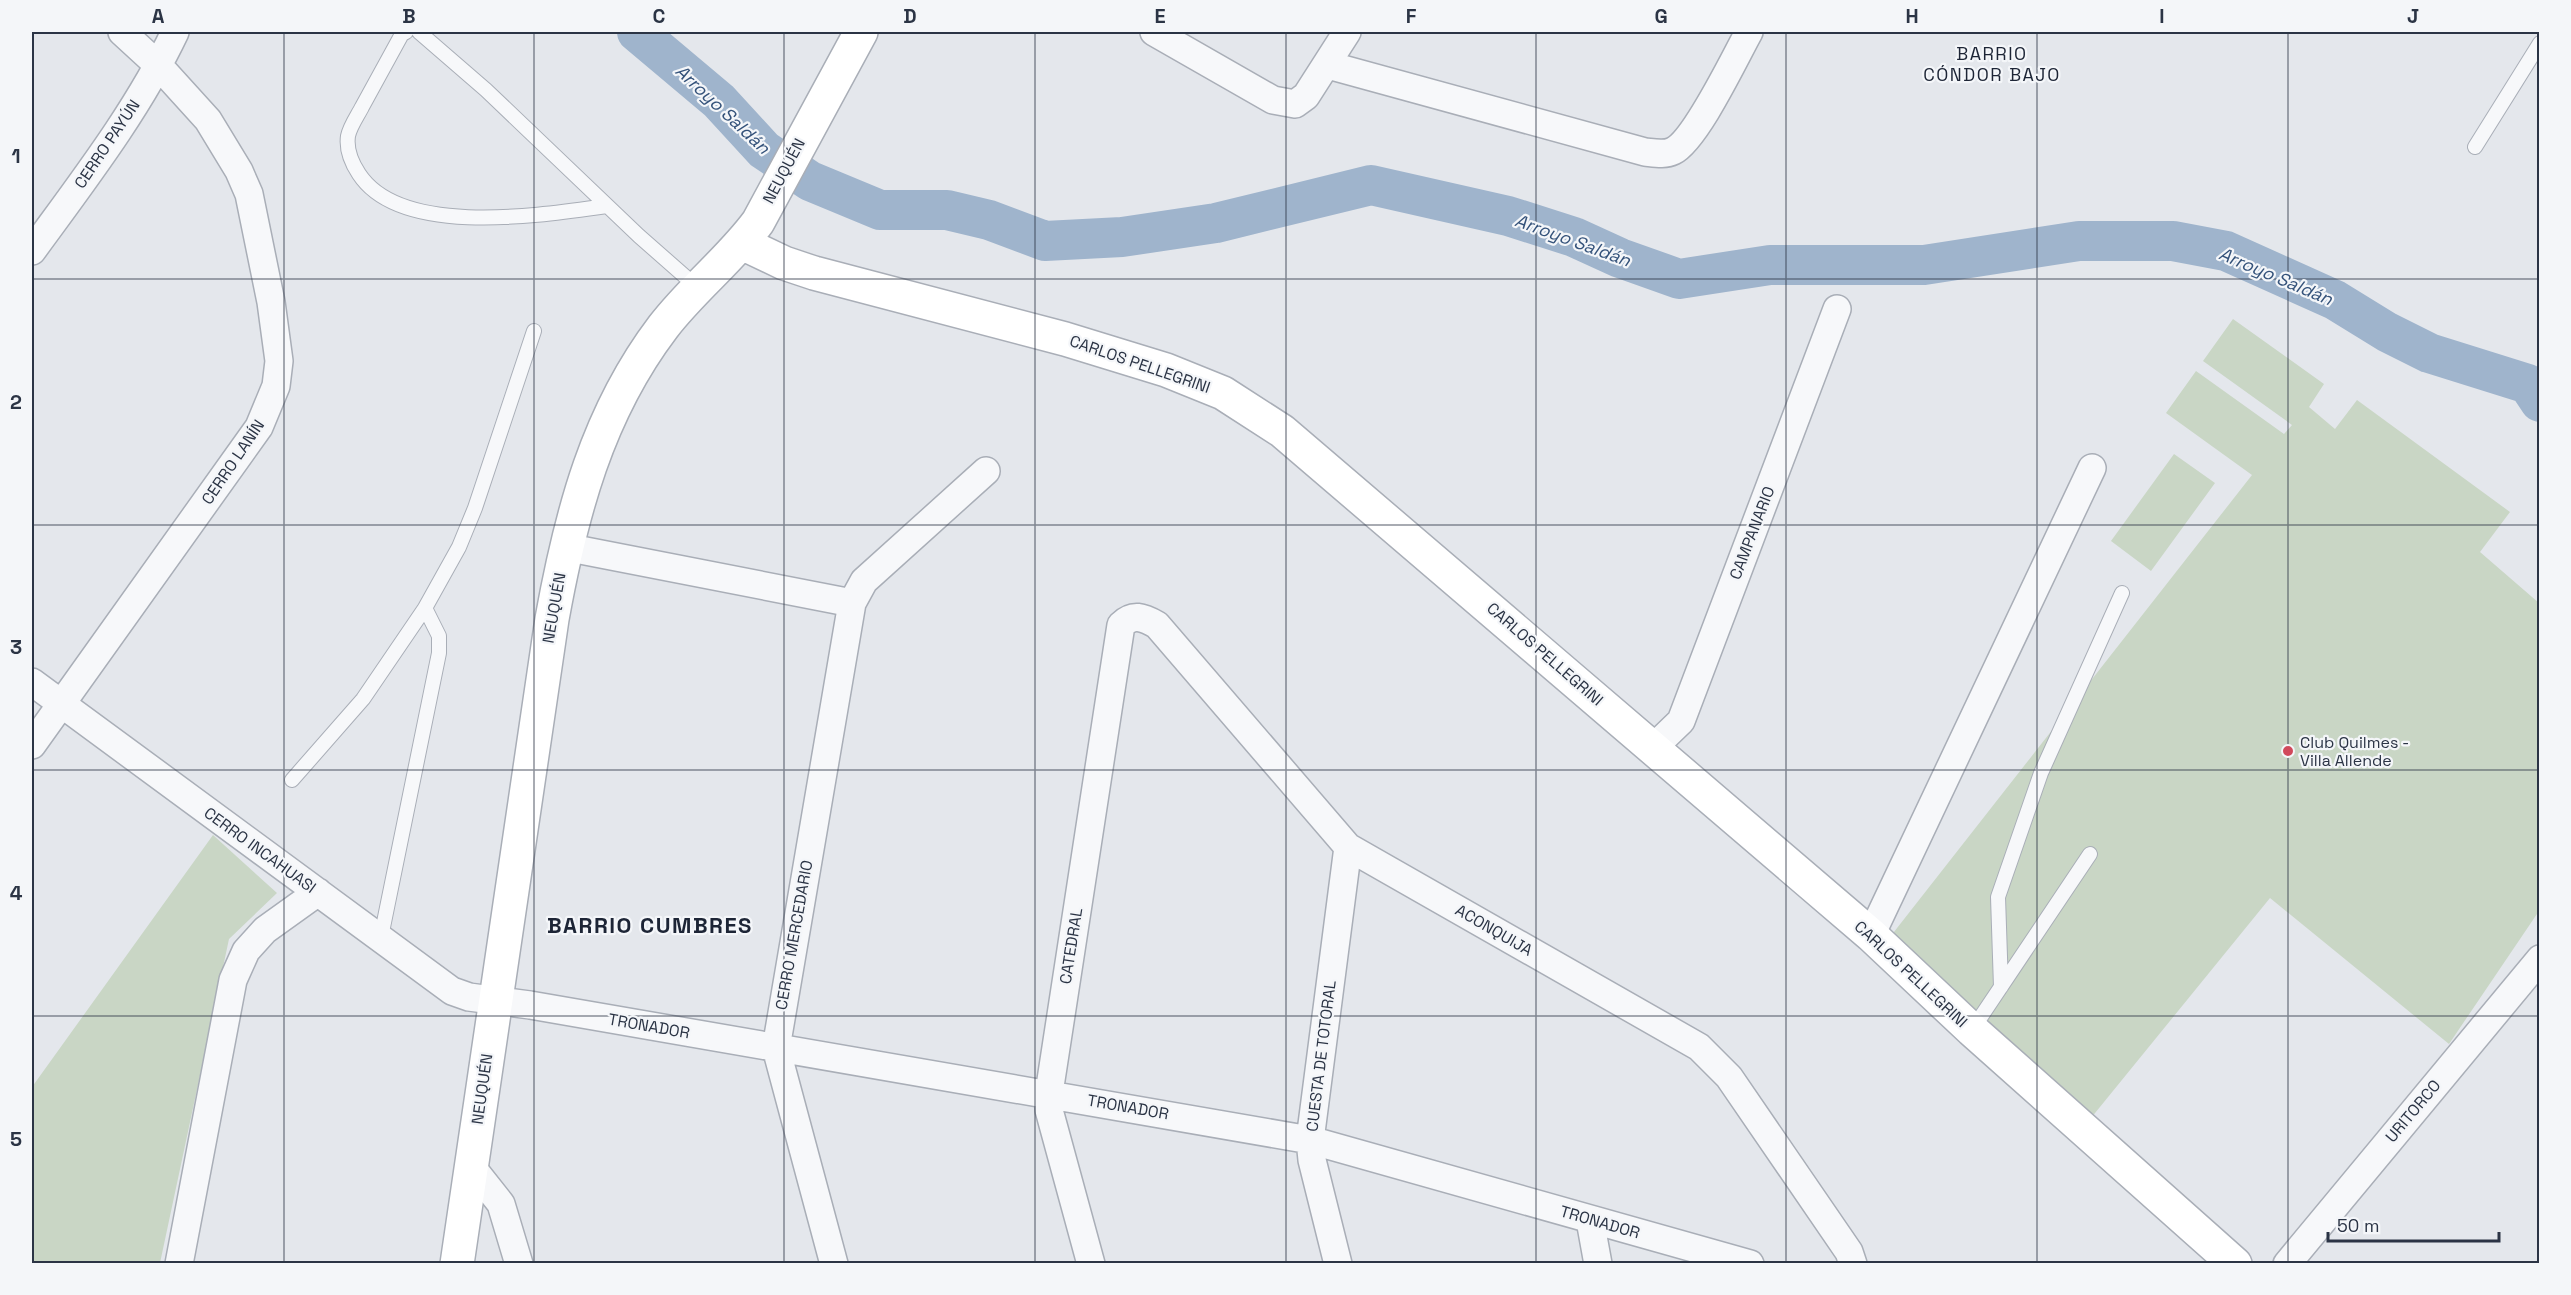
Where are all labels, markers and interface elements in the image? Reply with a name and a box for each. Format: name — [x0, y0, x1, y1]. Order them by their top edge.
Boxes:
text: A — [152, 3, 165, 29]
text: B — [402, 3, 416, 29]
text: C — [653, 3, 666, 29]
text: D — [903, 3, 917, 29]
text: E — [1154, 3, 1166, 29]
text: F — [1406, 3, 1417, 29]
text: G — [1654, 3, 1668, 29]
text: H — [1905, 3, 1919, 29]
text: I — [2159, 3, 2165, 29]
text: J — [2407, 3, 2419, 29]
district label: BARRIO CÓNDOR BAJO — [1923, 42, 2061, 86]
water label: Arroyo Saldán — [671, 59, 776, 159]
street label: CERRO PAYÚN — [70, 95, 144, 193]
street label: NEUQUÉN — [758, 135, 810, 207]
text: 1 — [11, 143, 21, 169]
water label: Arroyo Saldán — [1512, 208, 1635, 272]
water label: Arroyo Saldán — [2216, 242, 2337, 311]
street label: CARLOS PELLEGRINI — [1067, 330, 1213, 398]
text: 2 — [10, 389, 22, 415]
street label: CERRO LANÍN — [197, 415, 269, 509]
street label: CAMPANARIO — [1725, 483, 1779, 583]
street label: NEUQUÉN — [537, 571, 571, 645]
street label: CARLOS PELLEGRINI — [1482, 598, 1608, 710]
text: 3 — [10, 634, 22, 660]
place label: Club Quilmes - Villa Allende — [2300, 732, 2409, 771]
marker: Club Quilmes - Villa Allende — [2281, 744, 2295, 758]
street label: CERRO INCAHUASI — [200, 802, 320, 898]
street label: CERRO MERCEDARIO — [770, 858, 818, 1012]
text: 4 — [10, 880, 23, 906]
street label: ACONQUIJA — [1452, 899, 1536, 961]
street label: CATEDRAL — [1055, 906, 1087, 986]
district label: BARRIO CUMBRES — [547, 911, 753, 939]
street label: CARLOS PELLEGRINI — [1850, 916, 1972, 1032]
street label: CUESTA DE TOTORAL — [1301, 979, 1341, 1133]
street label: TRONADOR — [607, 1009, 691, 1043]
street label: NEUQUÉN — [467, 1052, 497, 1126]
street label: URITORCO — [2381, 1075, 2445, 1147]
street label: TRONADOR — [1086, 1090, 1170, 1124]
text: 5 — [10, 1126, 22, 1152]
street label: TRONADOR — [1558, 1201, 1642, 1243]
scale bar — [2328, 1205, 2499, 1243]
text: 50 m — [2337, 1214, 2379, 1237]

